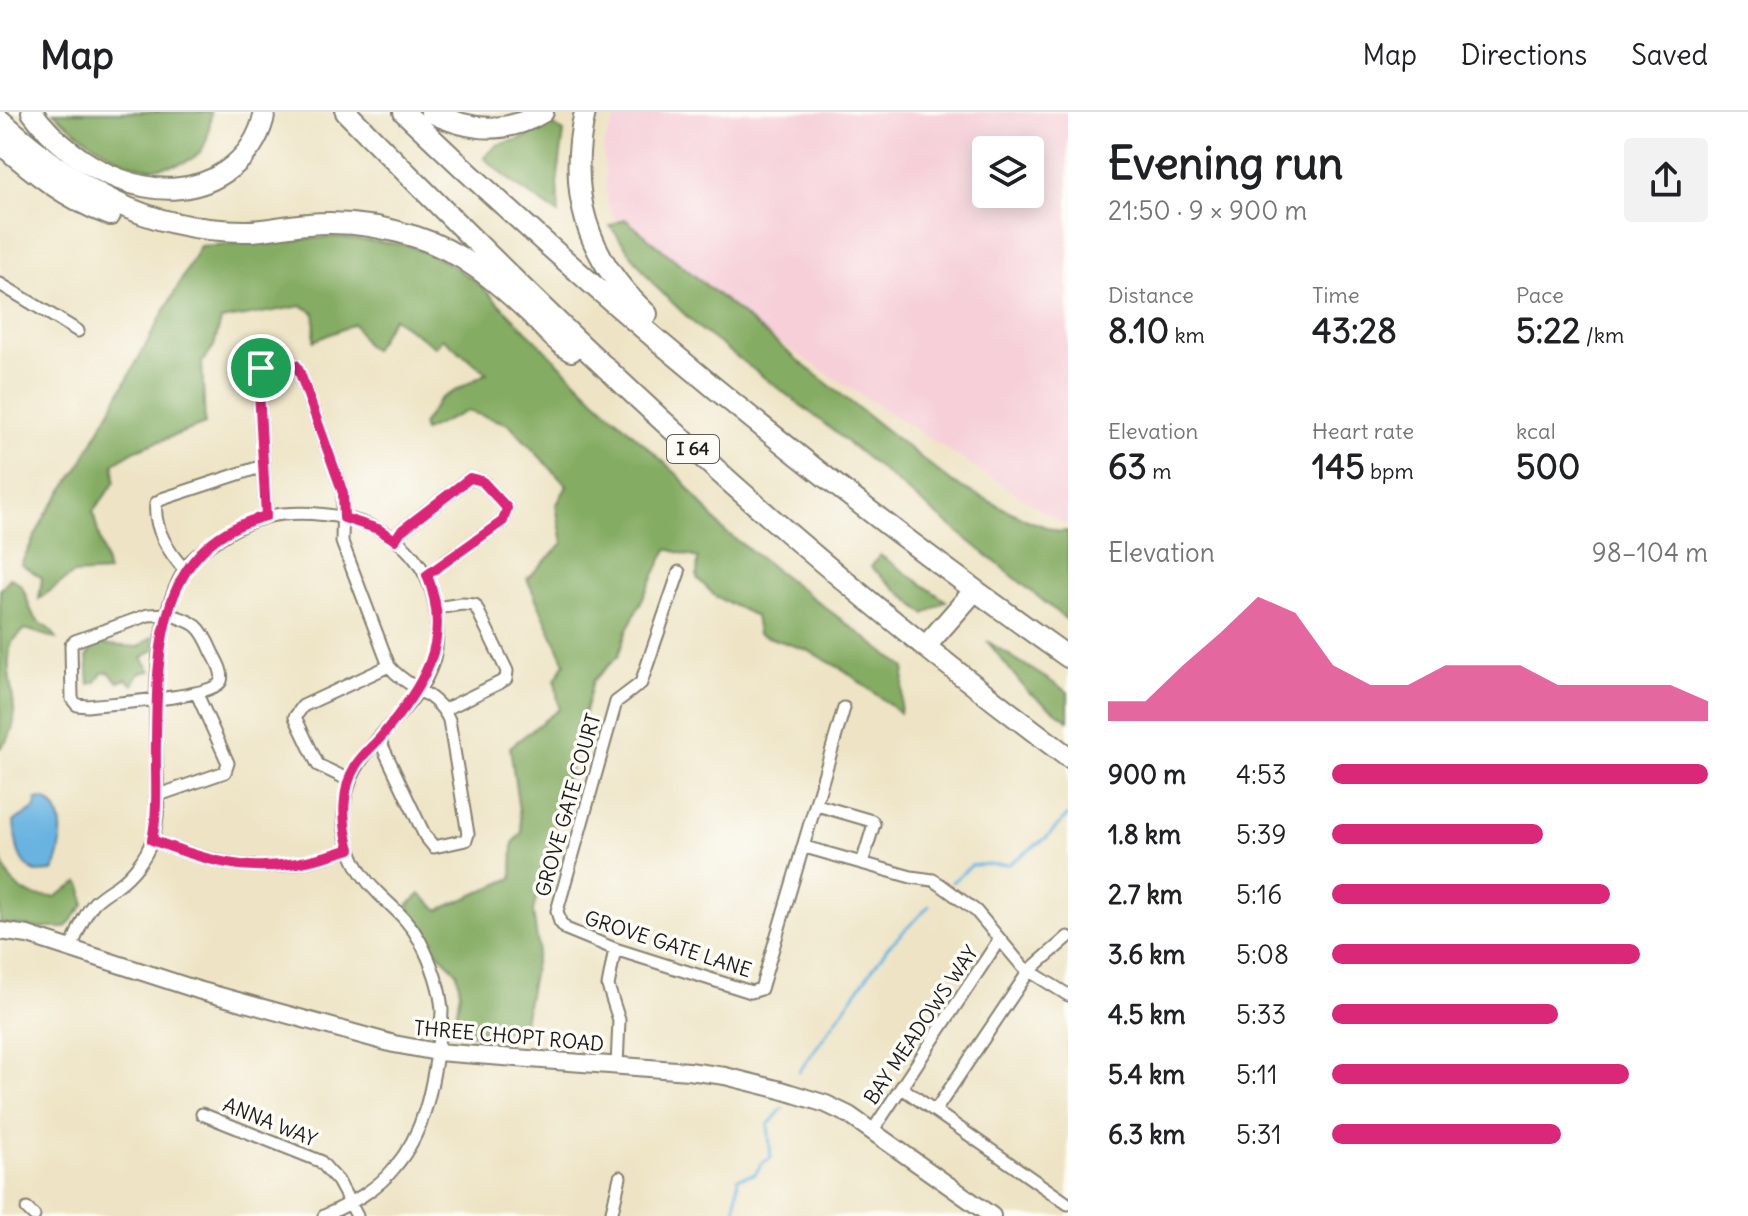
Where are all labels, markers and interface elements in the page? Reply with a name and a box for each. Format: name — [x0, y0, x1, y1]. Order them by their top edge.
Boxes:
text: Map — [40, 32, 114, 79]
text: Map — [1362, 37, 1417, 73]
text: Directions — [1461, 37, 1587, 73]
text: Saved — [1631, 37, 1708, 73]
map controls — [972, 136, 1044, 208]
button: layers — [972, 136, 1044, 208]
text: Evening run — [1108, 136, 1343, 191]
button: share — [1624, 138, 1708, 222]
text: 21:50 · 9 × 900 m — [1108, 194, 1307, 227]
text: Distance — [1108, 281, 1194, 309]
text: Time — [1312, 281, 1360, 309]
text: Pace — [1516, 281, 1564, 309]
text: 8.10 — [1108, 309, 1169, 352]
text: 43:28 — [1312, 309, 1397, 352]
text: 5:22 — [1516, 309, 1581, 352]
text: km — [1169, 321, 1205, 349]
text: /km — [1581, 321, 1624, 349]
pin — [227, 334, 295, 402]
icon: arrive — [239, 346, 283, 390]
text: Elevation — [1108, 417, 1198, 445]
text: Heart rate — [1312, 417, 1414, 445]
text: kcal — [1516, 417, 1556, 445]
road number: I 64 — [667, 435, 719, 463]
text: 63 — [1108, 445, 1147, 488]
text: 145 — [1312, 445, 1365, 488]
text: 500 — [1516, 445, 1580, 488]
text: m — [1147, 457, 1171, 485]
text: bpm — [1365, 457, 1414, 485]
text: Elevation — [1108, 536, 1215, 569]
text: 98–104 m — [1592, 536, 1708, 569]
street label: GROVE GATE COURT — [529, 710, 606, 899]
text: 900 m — [1108, 758, 1186, 791]
text: 4:53 — [1236, 758, 1287, 791]
text: 1.8 km — [1108, 818, 1181, 851]
text: 5:39 — [1236, 818, 1287, 851]
text: 2.7 km — [1108, 878, 1183, 911]
text: 5:16 — [1236, 878, 1282, 911]
street label: GROVE GATE LANE — [582, 905, 755, 982]
text: 3.6 km — [1108, 938, 1185, 971]
text: 5:08 — [1236, 938, 1289, 971]
street label: BAY MEADOWS WAY — [858, 941, 983, 1109]
text: 4.5 km — [1108, 998, 1186, 1031]
text: 5:33 — [1236, 998, 1286, 1031]
street label: THREE CHOPT ROAD — [413, 1015, 605, 1056]
text: 5.4 km — [1108, 1058, 1185, 1091]
text: 5:11 — [1236, 1058, 1277, 1091]
street label: ANNA WAY — [220, 1091, 321, 1152]
text: 6.3 km — [1108, 1118, 1185, 1151]
text: 5:31 — [1236, 1118, 1282, 1151]

